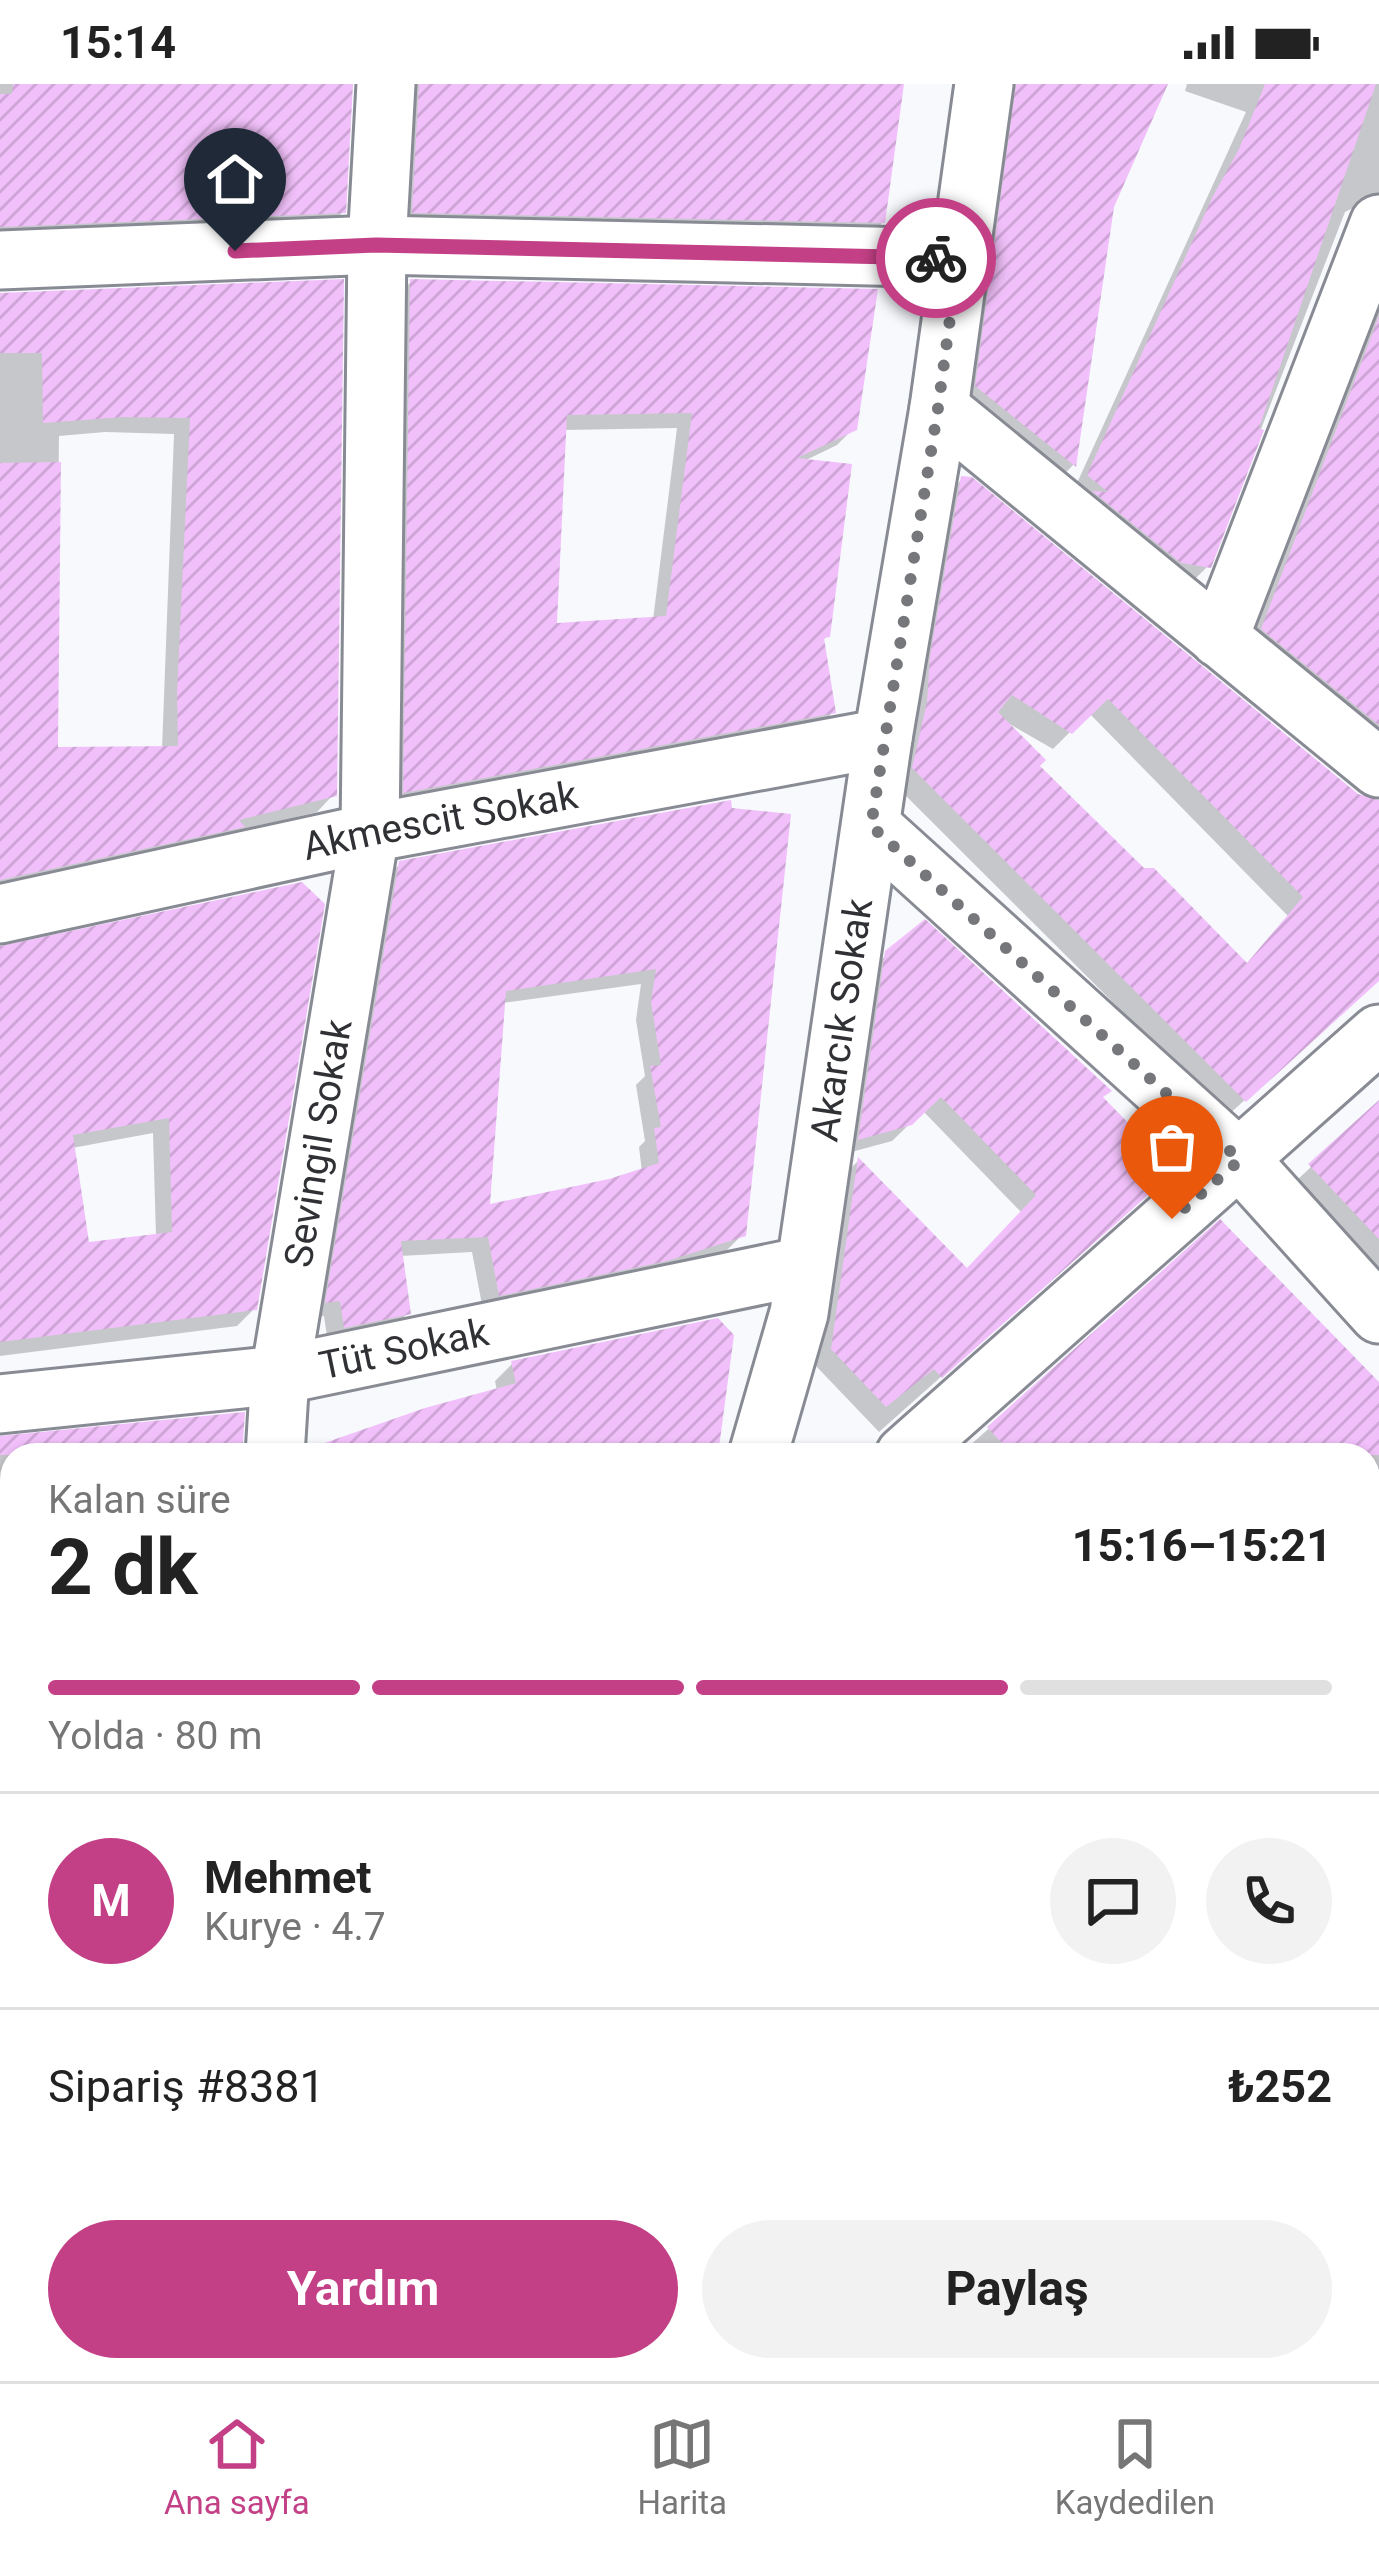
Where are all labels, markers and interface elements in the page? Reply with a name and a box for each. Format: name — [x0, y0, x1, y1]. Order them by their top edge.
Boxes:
text: 15:14 — [60, 16, 176, 69]
pin — [184, 128, 286, 251]
icon: home — [202, 146, 268, 212]
courier — [876, 198, 996, 318]
icon: bike — [903, 225, 969, 291]
street label: Akmescit Sokak — [298, 772, 582, 870]
street label: Akarcık Sokak — [801, 895, 882, 1144]
street label: Sevingil Sokak — [275, 1016, 362, 1271]
pin — [1121, 1096, 1223, 1219]
icon: bag — [1139, 1114, 1205, 1180]
street label: Tüt Sokak — [315, 1309, 493, 1389]
text: Kalan süre — [48, 1477, 231, 1523]
text: 15:16–15:21 — [1072, 1519, 1332, 1572]
text: 2 dk — [48, 1522, 198, 1613]
text: Yolda · 80 m — [48, 1713, 262, 1759]
button: chat — [1050, 1838, 1176, 1964]
button: phone — [1206, 1838, 1332, 1964]
text: Mehmet — [204, 1851, 371, 1904]
text: M — [91, 1874, 131, 1927]
text: Kurye · 4.7 — [204, 1904, 386, 1950]
text: Sipariş #8381 — [48, 2060, 325, 2113]
text: ₺252 — [1228, 2060, 1332, 2113]
button: Yardım — [48, 2220, 678, 2358]
button: Paylaş — [702, 2220, 1332, 2358]
tab: Ana sayfa — [164, 2411, 310, 2522]
tab: Harita — [638, 2411, 727, 2522]
tab: Kaydedilen — [1055, 2411, 1215, 2522]

